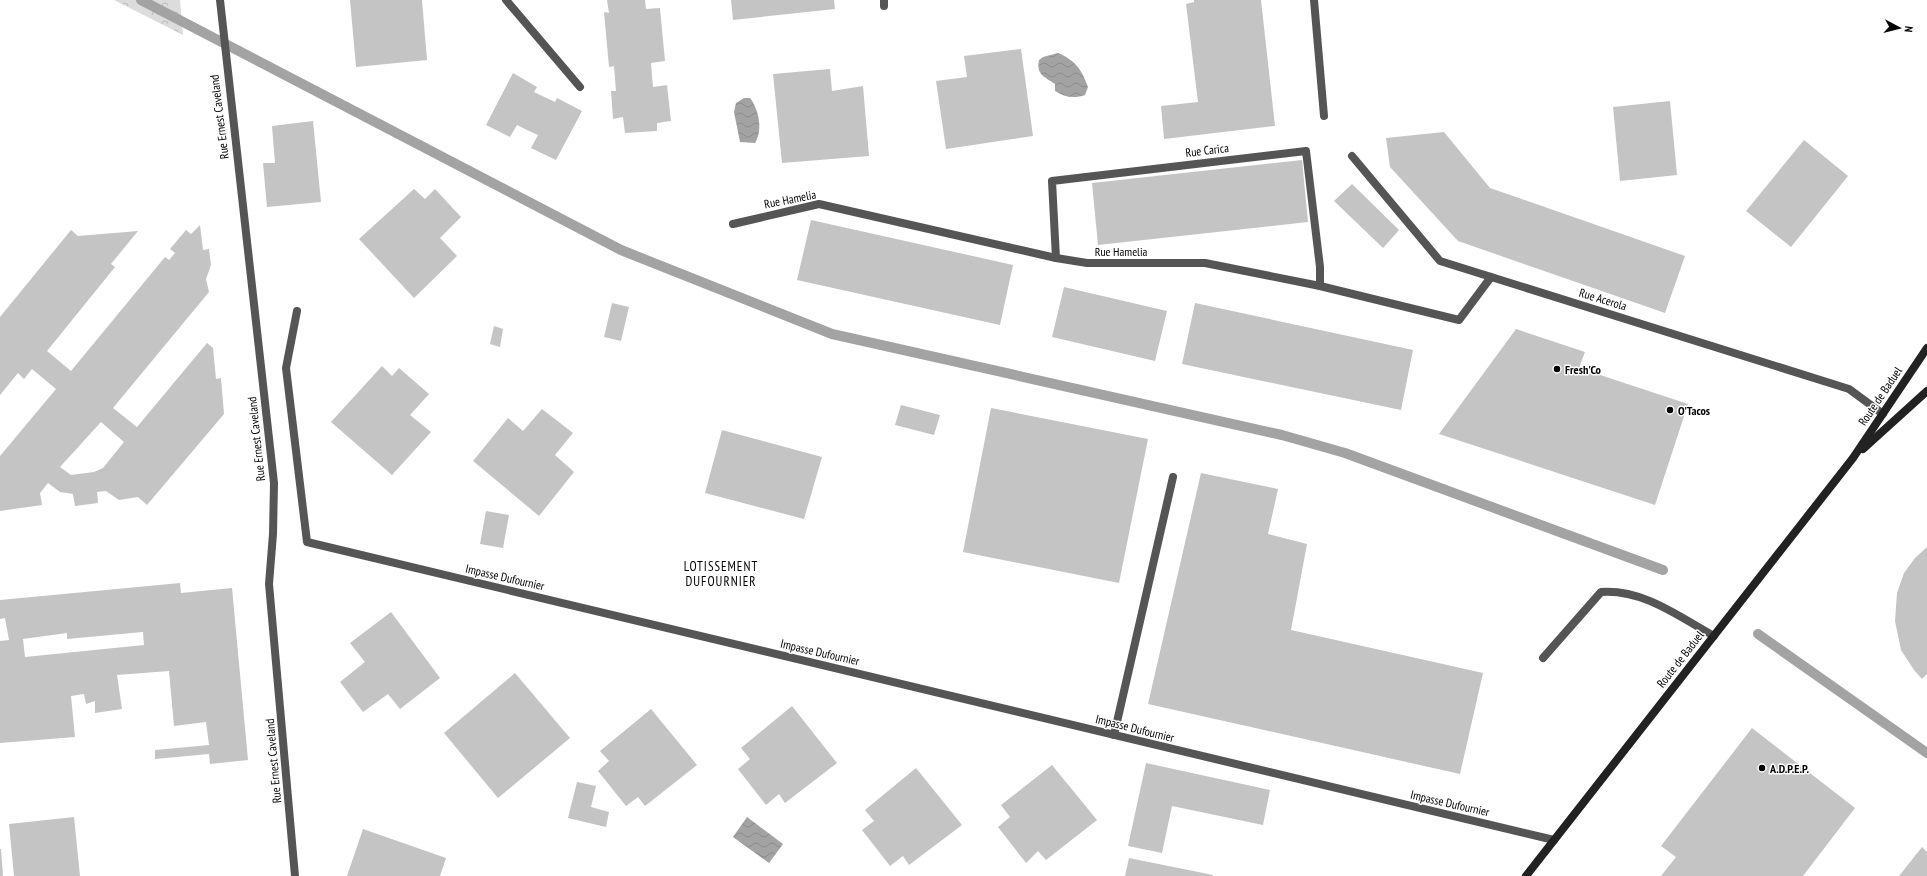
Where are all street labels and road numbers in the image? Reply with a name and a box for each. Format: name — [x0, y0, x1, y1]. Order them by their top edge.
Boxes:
street label: Rue Ernest Caveland — [206, 74, 232, 160]
street label: Rue Carica — [1184, 140, 1230, 160]
street label: Rue Hamelia — [763, 187, 817, 211]
street label: Rue Hamelia — [1095, 244, 1148, 259]
street label: Rue Acerola — [1577, 285, 1629, 313]
street label: Route de Baduel — [1855, 364, 1905, 428]
street label: Rue Ernest Caveland — [244, 396, 268, 482]
street label: Impasse Dufournier — [464, 561, 547, 594]
street label: Route de Baduel — [1653, 628, 1707, 690]
street label: Impasse Dufournier — [779, 636, 862, 669]
street label: Impasse Dufournier — [1094, 711, 1177, 745]
street label: Rue Ernest Caveland — [262, 718, 284, 804]
street label: Impasse Dufournier — [1409, 787, 1492, 820]

